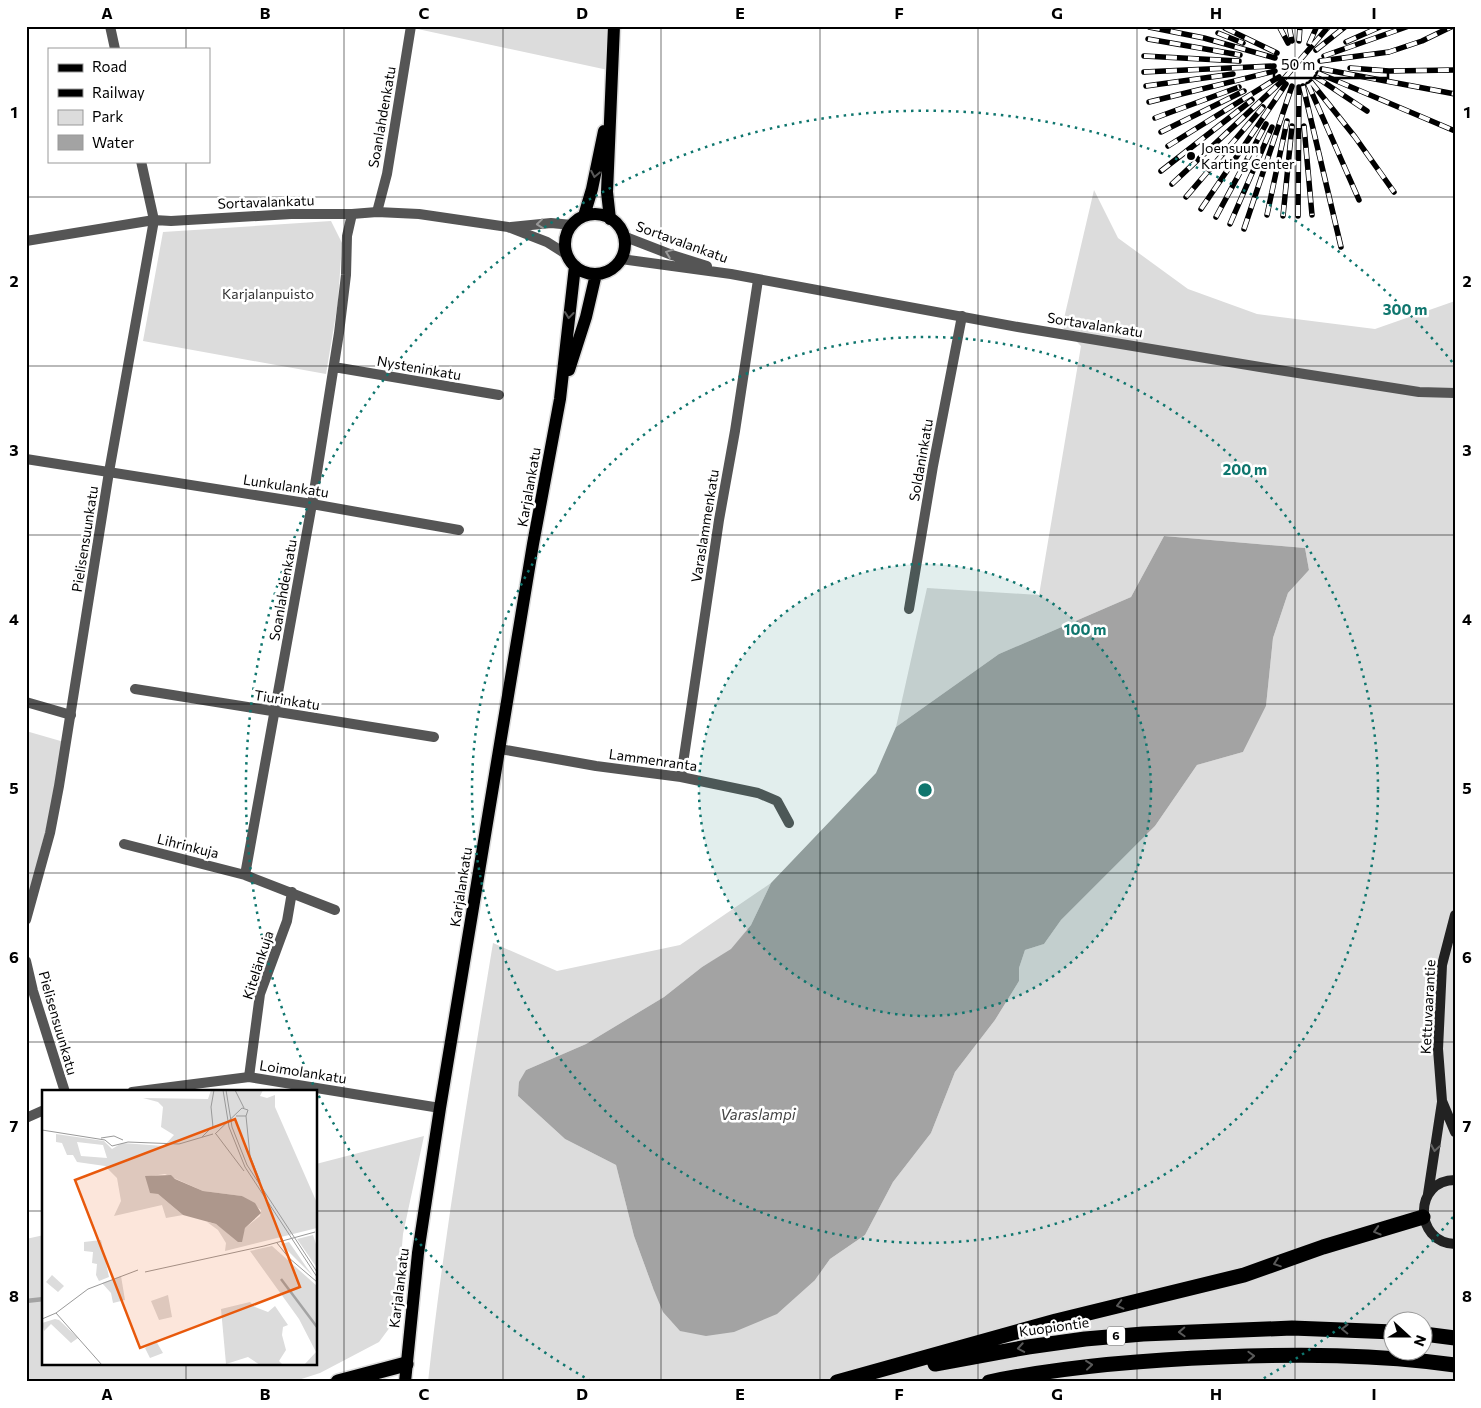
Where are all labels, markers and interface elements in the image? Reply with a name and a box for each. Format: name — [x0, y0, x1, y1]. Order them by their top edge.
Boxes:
text: A — [101, 3, 113, 22]
text: B — [260, 3, 271, 22]
text: C — [419, 3, 430, 22]
text: D — [576, 3, 588, 22]
text: E — [735, 3, 745, 22]
text: F — [894, 3, 904, 22]
text: G — [1051, 3, 1063, 22]
text: H — [1210, 3, 1222, 22]
text: I — [1371, 3, 1377, 22]
legend — [48, 48, 210, 162]
scale bar — [1274, 48, 1387, 80]
text: 50 m — [1281, 55, 1315, 73]
text: Road — [92, 57, 127, 75]
street label: Soanlahdenkatu — [364, 65, 399, 169]
text: Railway — [92, 83, 145, 101]
text: 1 — [10, 102, 18, 121]
text: 1 — [1463, 102, 1471, 121]
text: Park — [92, 107, 123, 125]
text: Water — [92, 133, 134, 151]
place label: Joensuun Karting Center — [1201, 139, 1295, 172]
marker: Joensuun Karting Center — [1185, 150, 1197, 162]
one-way arrow — [591, 170, 601, 179]
street label: Sortavalankatu — [217, 191, 315, 212]
street label: Sortavalankatu — [634, 217, 731, 266]
one-way arrow — [536, 218, 544, 229]
one-way arrow — [665, 249, 673, 259]
text: 2 — [9, 271, 19, 290]
text: 2 — [1462, 271, 1472, 290]
park label: Karjalanpuisto — [222, 285, 314, 302]
text: 300 m — [1383, 300, 1427, 318]
street label: Sortavalankatu — [1046, 309, 1144, 340]
one-way arrow — [564, 311, 575, 319]
street label: Nysteninkatu — [376, 352, 463, 383]
street label: Soldaninkatu — [905, 417, 936, 503]
text: 3 — [9, 440, 19, 459]
text: 3 — [1462, 440, 1472, 459]
street label: Karjalankatu — [513, 446, 544, 528]
text: 200 m — [1223, 460, 1267, 478]
street label: Varaslammenkatu — [687, 468, 722, 584]
street label: Lunkulankatu — [242, 470, 330, 501]
street label: Pielisensuunkatu — [68, 485, 101, 593]
street label: Soanlahdenkatu — [265, 538, 300, 642]
text: 4 — [9, 609, 19, 628]
text: 4 — [1462, 609, 1472, 628]
text: 100 m — [1064, 620, 1106, 638]
street label: Tiurinkatu — [253, 686, 321, 713]
street label: Lammenranta — [608, 745, 698, 774]
text: 5 — [9, 778, 19, 797]
text: 5 — [1462, 778, 1472, 797]
centre of rings — [916, 781, 934, 799]
street label: Lihrinkuja — [155, 830, 221, 861]
street label: Karjalankatu — [446, 846, 475, 928]
street label: Kitelänkuja — [238, 928, 277, 1001]
text: 6 — [9, 947, 19, 966]
text: 6 — [1462, 947, 1472, 966]
street label: Kettuvaarantie — [1417, 959, 1438, 1055]
street label: Pielisensuunkatu — [36, 969, 81, 1077]
street label: Loimolankatu — [258, 1056, 348, 1087]
inset map — [42, 1090, 318, 1366]
water label: Varaslampi — [720, 1105, 797, 1123]
text: 7 — [10, 1116, 19, 1135]
text: 7 — [1463, 1116, 1472, 1135]
one-way arrow — [1430, 1145, 1441, 1153]
one-way arrow — [1373, 1226, 1381, 1236]
street label: Karjalankatu — [385, 1247, 412, 1329]
one-way arrow — [1273, 1257, 1281, 1267]
text: 8 — [9, 1286, 19, 1305]
text: 8 — [1462, 1286, 1472, 1305]
one-way arrow — [1115, 1299, 1124, 1310]
north arrow — [1384, 1310, 1434, 1360]
street label: Kuopiontie — [1018, 1313, 1090, 1340]
one-way arrow — [1341, 1324, 1348, 1334]
road number: 6 — [1107, 1326, 1125, 1345]
one-way arrow — [1178, 1327, 1186, 1338]
text: N — [1411, 1333, 1430, 1349]
one-way arrow — [1017, 1343, 1025, 1353]
one-way arrow — [1248, 1350, 1256, 1361]
one-way arrow — [1085, 1360, 1093, 1371]
text: A — [101, 1384, 113, 1403]
text: B — [260, 1384, 271, 1403]
text: C — [419, 1384, 430, 1403]
text: D — [576, 1384, 588, 1403]
text: E — [735, 1384, 745, 1403]
text: F — [894, 1384, 904, 1403]
text: G — [1051, 1384, 1063, 1403]
text: H — [1210, 1384, 1222, 1403]
text: I — [1371, 1384, 1377, 1403]

